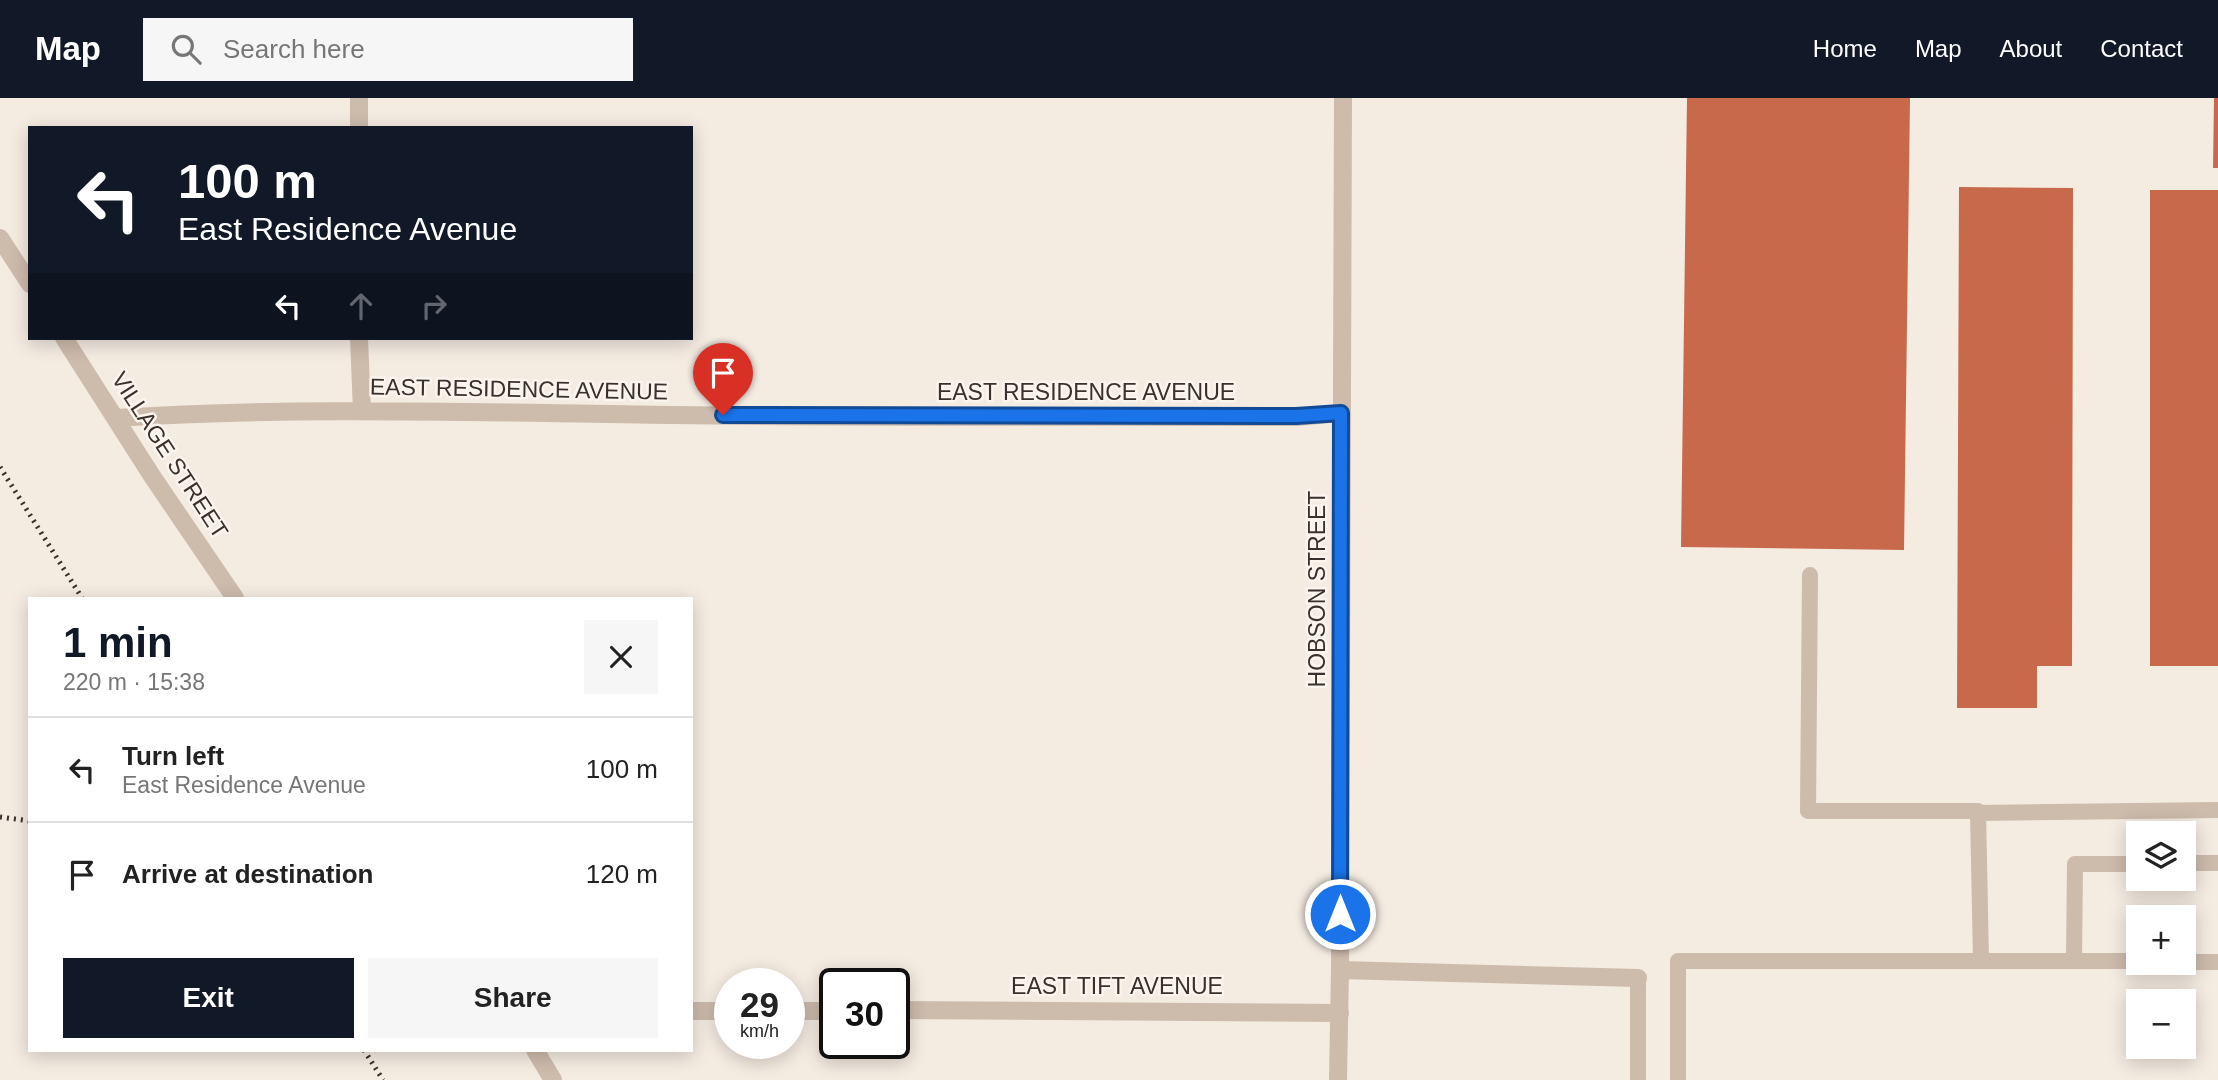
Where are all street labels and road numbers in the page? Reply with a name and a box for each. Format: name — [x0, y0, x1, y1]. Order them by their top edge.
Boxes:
street label: VILLAGE STREET — [107, 367, 233, 543]
street label: EAST RESIDENCE AVENUE — [370, 373, 668, 405]
street label: EAST RESIDENCE AVENUE — [937, 379, 1235, 405]
street label: HOBSON STREET — [1304, 491, 1330, 687]
street label: EAST TIFT AVENUE — [1011, 973, 1223, 999]

